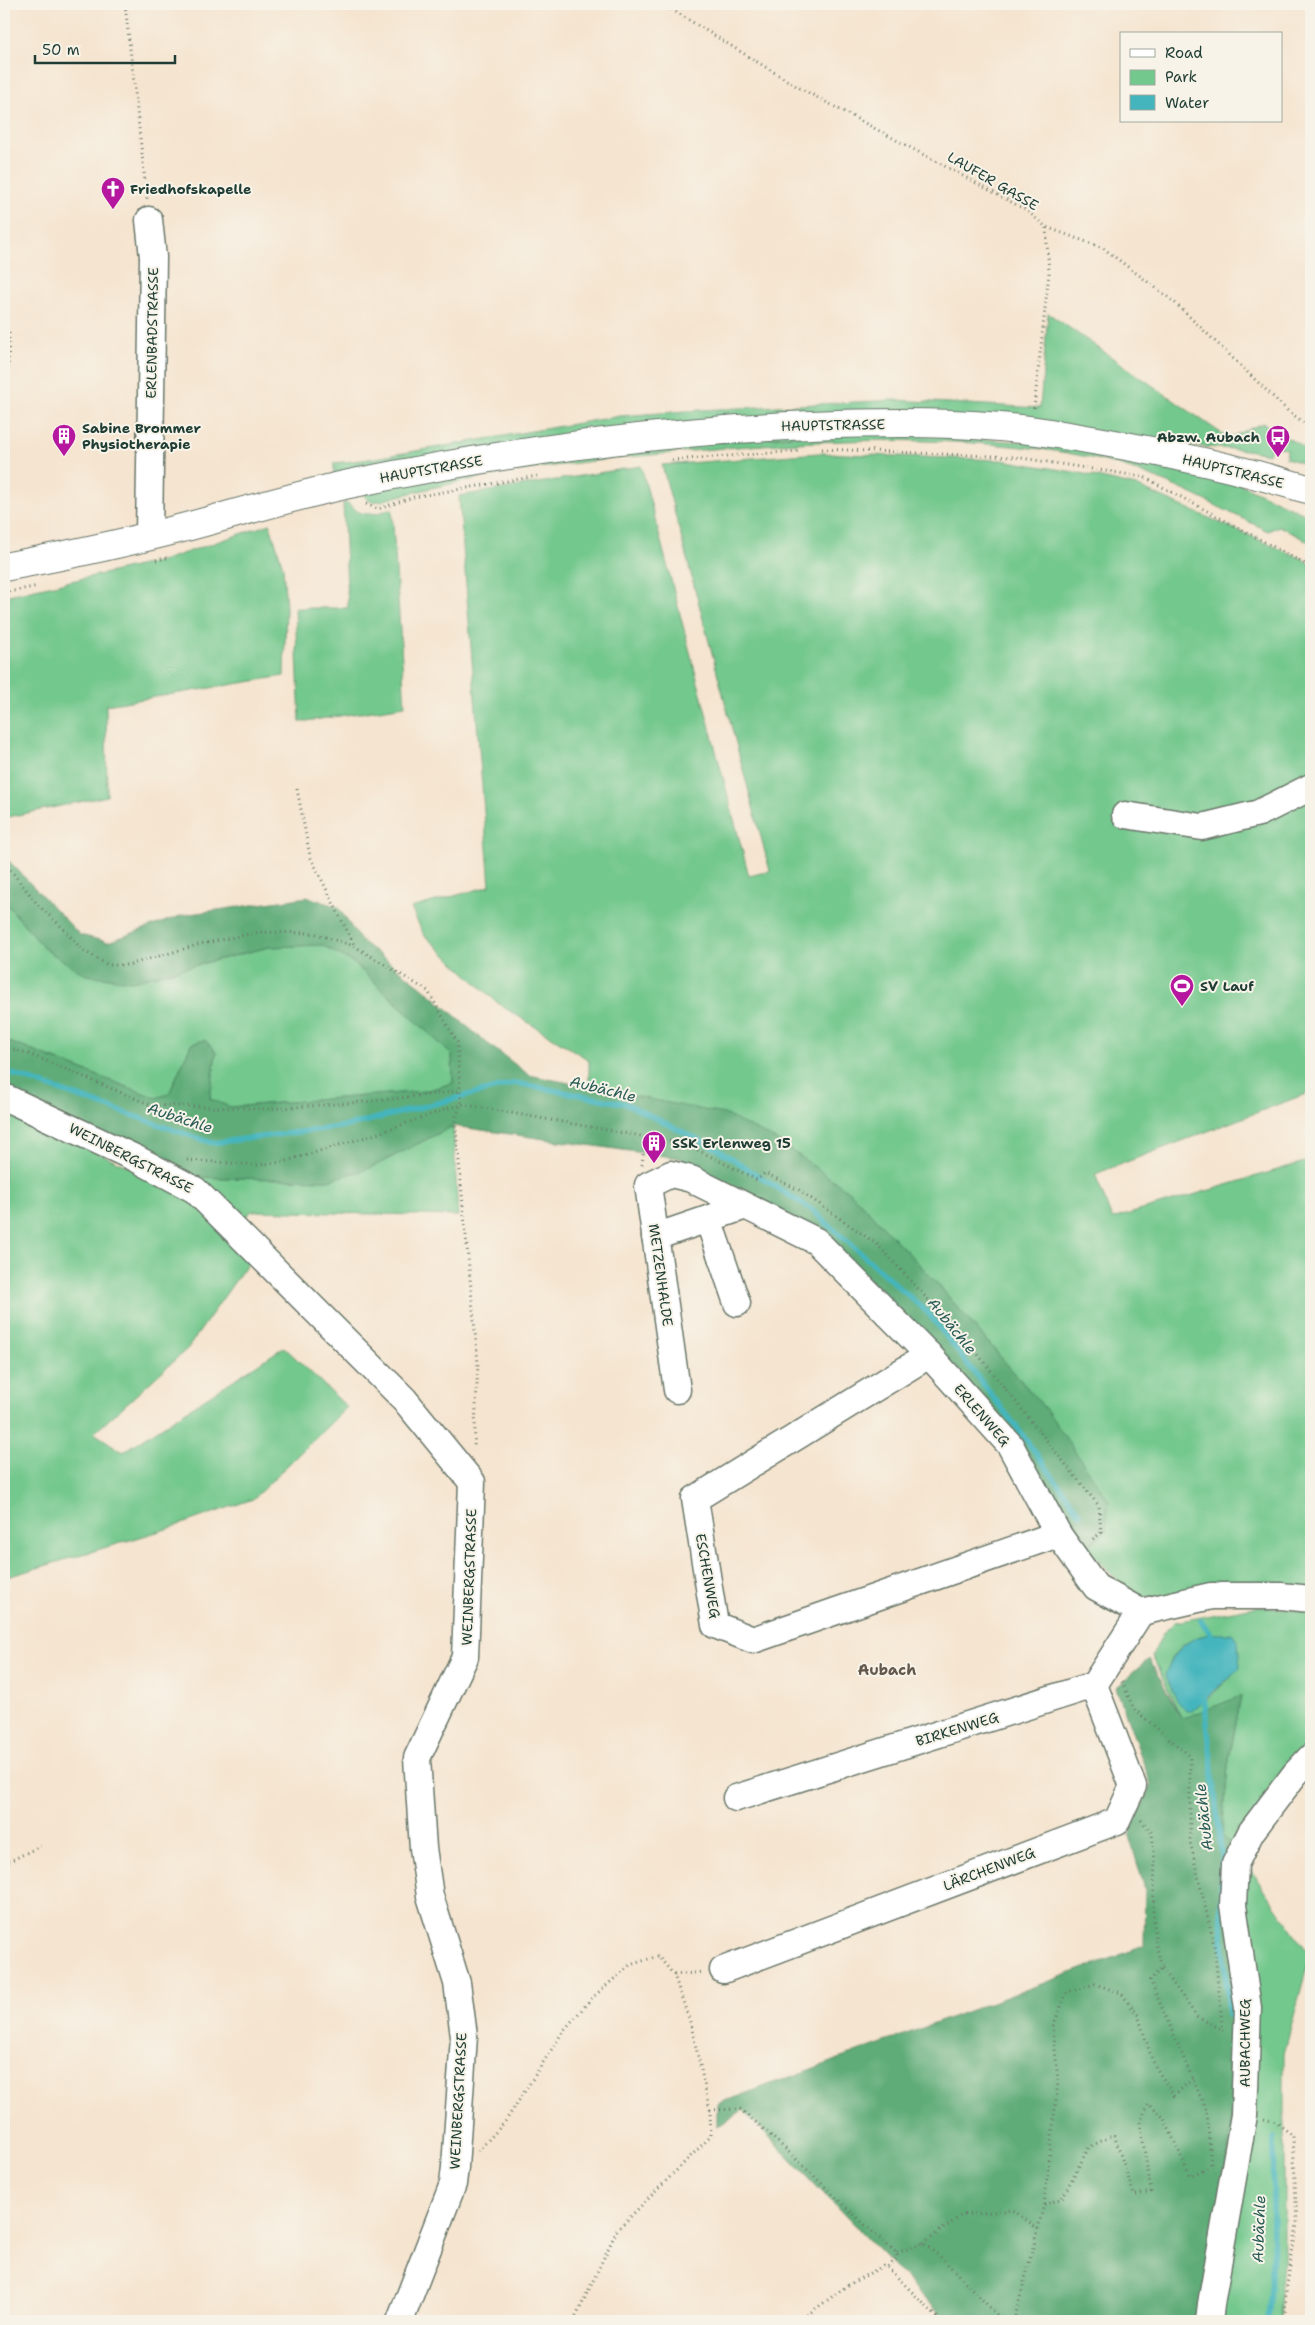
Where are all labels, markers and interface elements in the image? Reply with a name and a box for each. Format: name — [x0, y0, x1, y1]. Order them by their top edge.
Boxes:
scale bar — [35, 32, 175, 64]
legend — [1120, 32, 1282, 122]
text: 50 m — [42, 40, 80, 60]
text: Road — [1165, 43, 1203, 63]
text: Park — [1165, 67, 1197, 87]
text: Water — [1165, 93, 1209, 113]
street label: LAUFER GASSE — [944, 148, 1042, 214]
church icon: Friedhofskapelle — [100, 176, 126, 210]
place label: Friedhofskapelle — [130, 180, 251, 198]
street label: ERLENBADSTRASSE — [142, 267, 162, 399]
street label: HAUPTSTRASSE — [781, 415, 886, 435]
place label: Sabine Brommer Physiotherapie — [82, 419, 201, 453]
building icon: Sabine Brommer Physiotherapie — [51, 423, 77, 457]
bus stop icon: Abzw. Aubach — [1265, 424, 1291, 458]
place label: Abzw. Aubach — [1157, 428, 1260, 446]
street label: HAUPTSTRASSE — [1180, 450, 1286, 492]
street label: HAUPTSTRASSE — [378, 451, 484, 487]
sports icon: SV Lauf — [1169, 973, 1195, 1007]
place label: SV Lauf — [1200, 977, 1254, 995]
water label: Aubächle — [568, 1071, 638, 1107]
water label: Aubächle — [145, 1098, 215, 1138]
street label: WEINBERGSTRASSE — [66, 1119, 196, 1197]
building icon: SSK Erlenweg 15 — [641, 1130, 667, 1164]
place label: SSK Erlenweg 15 — [672, 1134, 791, 1152]
street label: METZENHALDE — [645, 1223, 677, 1328]
water label: Aubächle — [923, 1294, 981, 1358]
street label: ERLENWEG — [950, 1380, 1014, 1450]
street label: WEINBERGSTRASSE — [458, 1508, 480, 1646]
street label: ESCHENWEG — [692, 1532, 724, 1620]
district label: Aubach — [858, 1660, 916, 1680]
street label: BIRKENWEG — [913, 1708, 1001, 1750]
water label: Aubächle — [1191, 1782, 1217, 1852]
street label: LÄRCHENWEG — [940, 1843, 1038, 1895]
street label: AUBACHWEG — [1236, 1998, 1254, 2087]
street label: WEINBERGSTRASSE — [445, 2032, 471, 2170]
water label: Aubächle — [1248, 2195, 1270, 2263]

